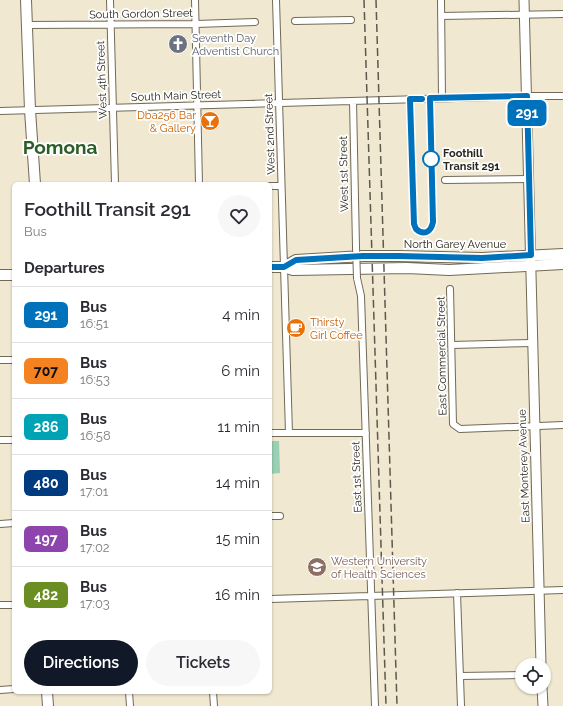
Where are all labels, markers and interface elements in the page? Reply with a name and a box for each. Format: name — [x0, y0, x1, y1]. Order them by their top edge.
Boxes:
street label: South Gordon Street — [89, 7, 193, 21]
place label: Seventh Day Adventist Church — [192, 32, 279, 58]
church icon: Seventh Day Adventist Church — [167, 33, 189, 55]
street label: West 4th Street — [94, 40, 110, 119]
street label: South Main Street — [131, 88, 222, 104]
street label: West 2nd Street — [262, 93, 278, 175]
line badge: 291 — [504, 100, 550, 126]
text: 291 — [515, 105, 539, 121]
place label: Dba256 Bar & Gallery — [137, 109, 196, 135]
bar icon: Dba256 Bar & Gallery — [199, 110, 221, 132]
district label: Pomona — [23, 136, 97, 158]
street label: West 1st Street — [337, 136, 351, 212]
place label: Foothill Transit 291 — [443, 147, 500, 173]
marker: Foothill Transit 291 — [422, 150, 440, 168]
button: heart — [218, 195, 260, 237]
text: Foothill Transit 291 — [24, 198, 191, 220]
text: Bus — [24, 224, 47, 239]
street label: North Garey Avenue — [404, 238, 507, 251]
text: Departures — [24, 259, 105, 277]
street label: East Commercial Street — [434, 296, 450, 416]
text: Bus — [80, 298, 107, 316]
text: 4 min — [222, 306, 260, 324]
text: 291 — [34, 307, 58, 323]
text: 16:51 — [80, 316, 109, 331]
place label: Thirsty Girl Coffee — [310, 316, 363, 342]
cafe icon: Thirsty Girl Coffee — [285, 317, 307, 339]
text: Bus — [80, 354, 107, 372]
text: 6 min — [221, 362, 260, 380]
text: 707 — [34, 363, 58, 379]
text: 16:53 — [80, 372, 110, 387]
street label: East Monterey Avenue — [516, 408, 532, 523]
text: Bus — [80, 410, 107, 428]
text: 11 min — [218, 418, 260, 436]
text: 286 — [34, 419, 58, 435]
text: 16:58 — [80, 428, 111, 443]
street label: East 1st Street — [349, 441, 365, 513]
text: Bus — [80, 466, 107, 484]
text: 14 min — [216, 474, 260, 492]
text: 480 — [33, 475, 59, 491]
text: 17:01 — [80, 484, 108, 499]
text: Bus — [80, 522, 107, 540]
text: 15 min — [216, 530, 260, 548]
text: 197 — [34, 531, 58, 547]
text: 17:02 — [80, 540, 110, 555]
place label: Western University of Health Sciences — [331, 555, 427, 581]
school or university icon: Western University of Health Sciences — [306, 556, 328, 578]
text: Bus — [80, 578, 107, 596]
text: 16 min — [215, 586, 260, 604]
text: 482 — [34, 587, 58, 603]
text: 17:03 — [80, 596, 110, 611]
button: Directions — [24, 640, 138, 686]
button: Tickets — [146, 640, 260, 686]
map controls — [515, 658, 551, 694]
button: locate — [515, 658, 551, 694]

